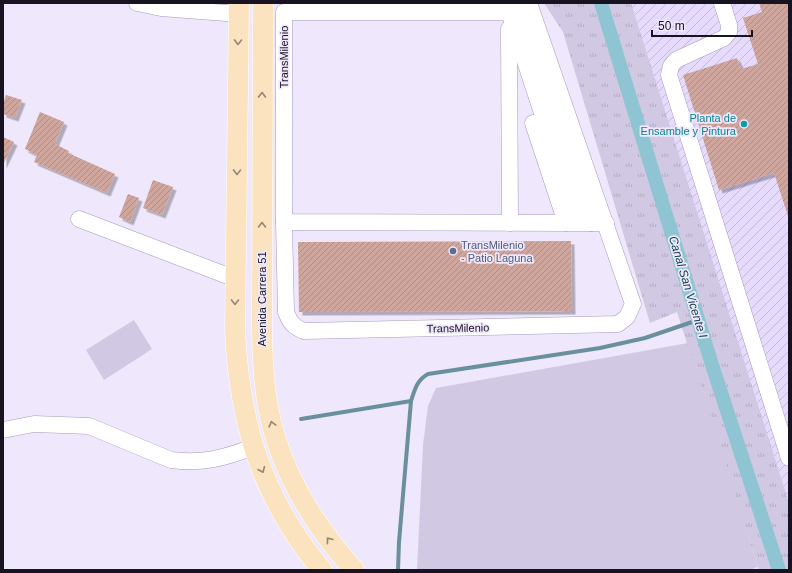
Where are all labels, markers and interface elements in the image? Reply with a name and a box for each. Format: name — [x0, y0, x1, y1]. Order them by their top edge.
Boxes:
scale bar — [652, 12, 752, 38]
text: 50 m — [658, 19, 685, 33]
street label: TransMilenio — [278, 26, 290, 88]
one-way arrow — [234, 39, 242, 45]
one-way arrow — [258, 92, 266, 98]
place label: Planta de Ensamble y Pintura — [641, 112, 737, 137]
marker: Planta de Ensamble y Pintura — [739, 119, 749, 129]
one-way arrow — [233, 169, 241, 175]
one-way arrow — [258, 222, 266, 228]
water label: Canal San Vicente I — [666, 234, 710, 340]
place label: TransMilenio - Patio Laguna — [461, 239, 533, 264]
marker: TransMilenio - Patio Laguna — [448, 246, 458, 256]
street label: Avenida Carrera 51 — [256, 251, 268, 347]
one-way arrow — [231, 299, 239, 305]
street label: TransMilenio — [427, 321, 489, 335]
one-way arrow — [269, 421, 277, 427]
one-way arrow — [257, 466, 265, 474]
one-way arrow — [326, 538, 333, 545]

